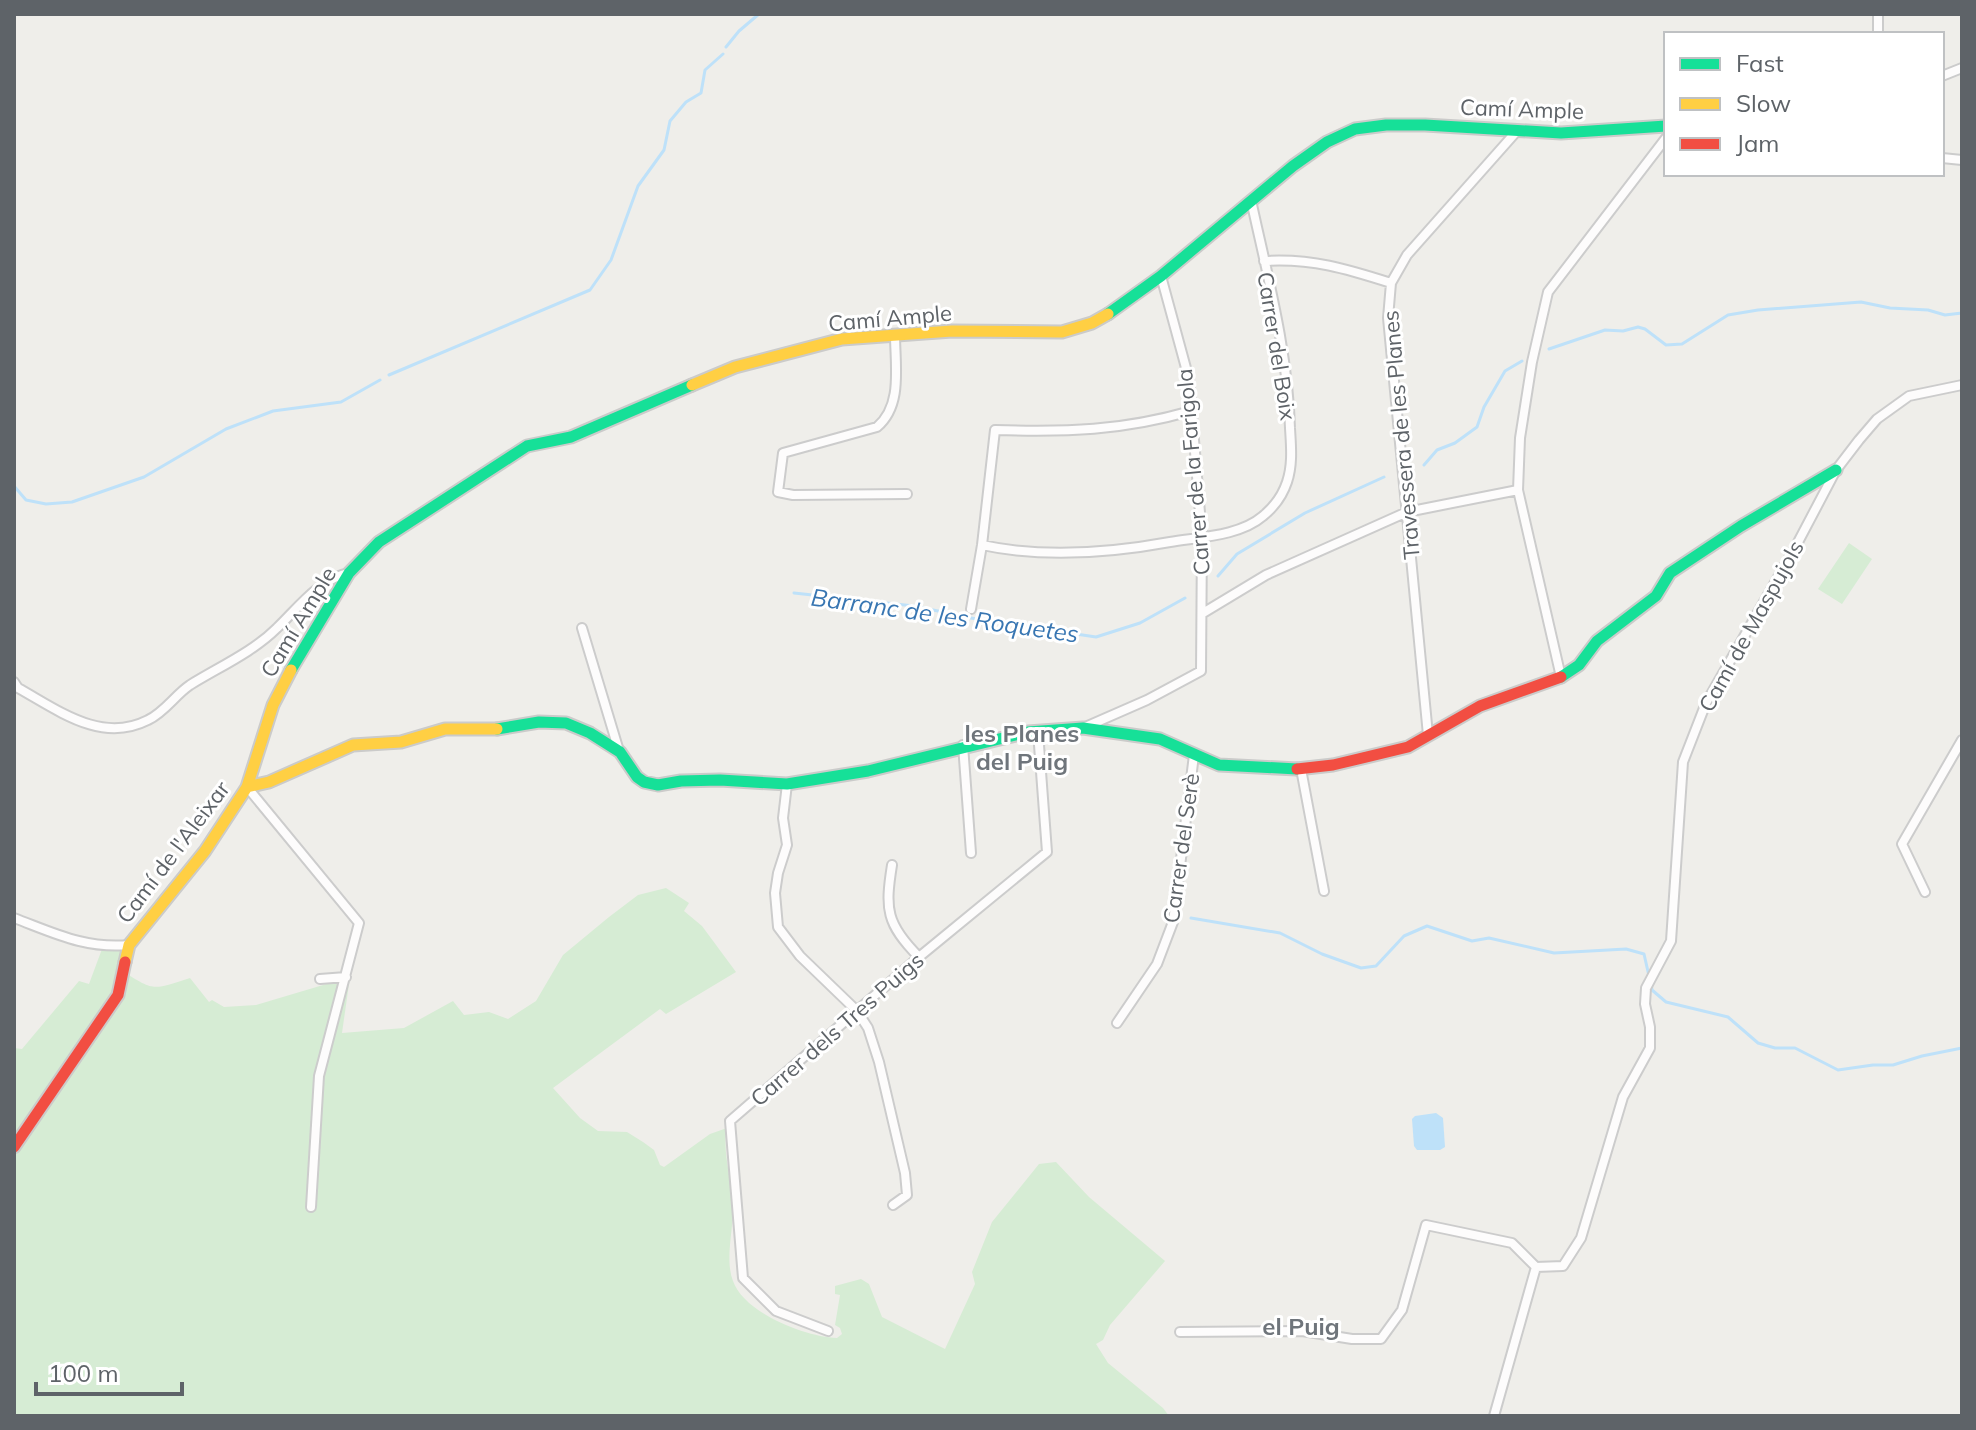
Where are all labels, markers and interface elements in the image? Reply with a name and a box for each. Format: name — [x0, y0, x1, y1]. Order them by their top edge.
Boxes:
legend — [1664, 32, 1944, 176]
text: Fast — [1736, 48, 1784, 78]
text: Slow — [1736, 88, 1791, 118]
street label: Camí Ample — [1460, 93, 1584, 125]
text: Jam — [1736, 128, 1779, 158]
street label: Carrer del Boix — [1251, 270, 1303, 423]
street label: Camí Ample — [827, 299, 953, 337]
street label: Travessera de les Planes — [1376, 309, 1426, 561]
street label: Carrer de la Farigola — [1170, 368, 1216, 576]
street label: Camí de Maspujols — [1692, 535, 1810, 717]
street label: Camí Ample — [254, 562, 342, 682]
water label: Barranc de les Roquetes — [809, 581, 1081, 649]
district label: les Planes del Puig — [965, 718, 1079, 776]
street label: Carrer del Serè — [1157, 771, 1205, 925]
street label: Camí de l'Aleixar — [110, 775, 236, 929]
street label: Carrer dels Tres Puigs — [744, 946, 930, 1112]
district label: el Puig — [1262, 1311, 1340, 1341]
scale bar — [36, 1346, 182, 1396]
text: 100 m — [48, 1358, 119, 1388]

